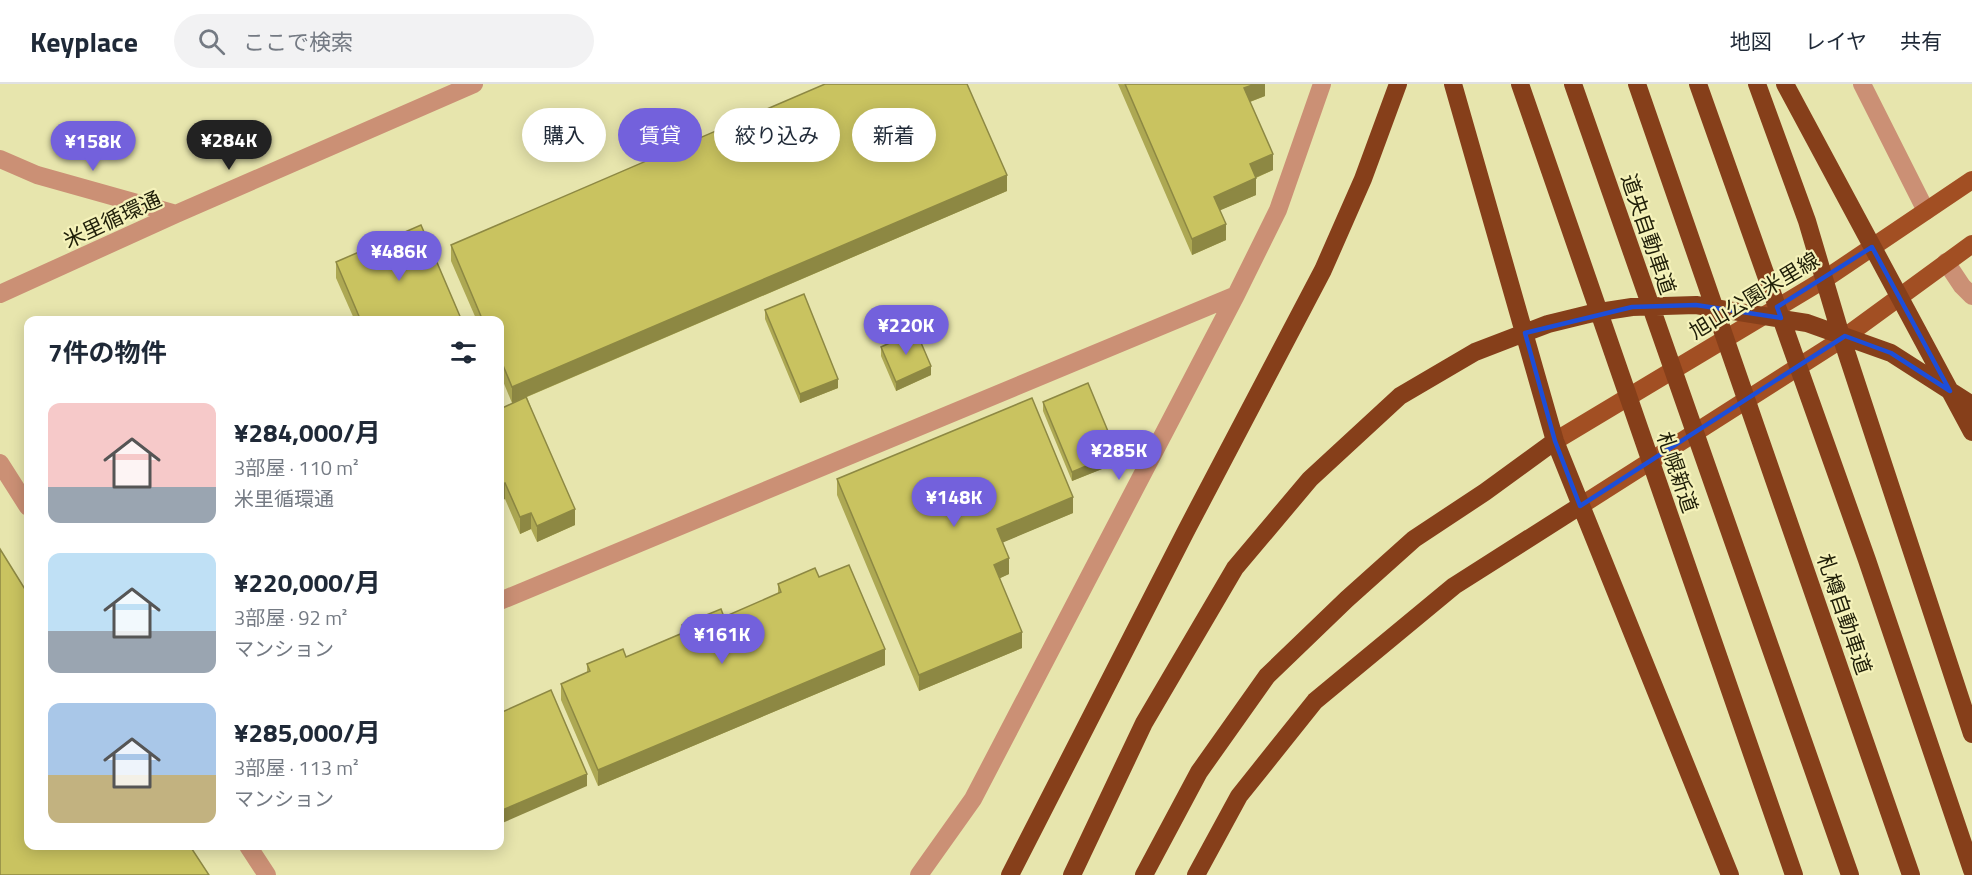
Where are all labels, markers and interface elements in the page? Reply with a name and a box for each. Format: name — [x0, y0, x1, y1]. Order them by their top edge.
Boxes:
search box — [174, 14, 594, 68]
text: Keyplace — [30, 20, 138, 63]
icon: search — [195, 25, 228, 58]
text: ここで検索 — [243, 25, 353, 59]
text: 地図 — [1730, 25, 1772, 57]
text: レイヤ — [1805, 25, 1867, 57]
text: 共有 — [1900, 25, 1942, 57]
chip: 購入 — [522, 108, 606, 162]
chip: 賃貸 — [618, 108, 702, 162]
chip: 絞り込み — [714, 108, 840, 162]
chip: 新着 — [852, 108, 936, 162]
pin: ¥284K — [187, 120, 271, 171]
pin: ¥158K — [51, 121, 135, 172]
text: ¥284K — [201, 124, 257, 155]
text: ¥158K — [65, 125, 121, 156]
street label: 道央自動車道 — [1613, 169, 1685, 299]
street label: 米里循環通 — [58, 182, 166, 256]
pin: ¥486K — [357, 231, 441, 282]
text: ¥486K — [371, 235, 427, 266]
street label: 旭山公園米里線 — [1683, 243, 1825, 347]
pin: ¥220K — [864, 305, 948, 356]
text: ¥220K — [878, 309, 934, 340]
text: 7件の物件 — [48, 333, 167, 372]
icon: filters — [447, 336, 480, 369]
text: ¥284,000/月 — [234, 413, 381, 452]
icon: home — [96, 427, 168, 499]
street label: 札幌新道 — [1649, 427, 1707, 517]
pin: ¥285K — [1077, 430, 1161, 481]
text: ¥285K — [1091, 434, 1147, 465]
text: 3部屋 · 110 m² — [234, 452, 359, 483]
pin: ¥148K — [912, 477, 996, 528]
text: ¥148K — [926, 481, 982, 512]
text: 米里循環通 — [234, 483, 334, 514]
street label: 札樽自動車道 — [1809, 549, 1881, 679]
text: ¥220,000/月 — [234, 563, 381, 602]
icon: home — [96, 577, 168, 649]
text: 3部屋 · 92 m² — [234, 602, 347, 633]
pin: ¥161K — [680, 614, 764, 665]
text: ¥161K — [694, 618, 750, 649]
text: マンション — [234, 633, 334, 664]
text: ¥285,000/月 — [234, 713, 381, 752]
icon: home — [96, 727, 168, 799]
text: 3部屋 · 113 m² — [234, 752, 359, 783]
text: マンション — [234, 783, 334, 814]

